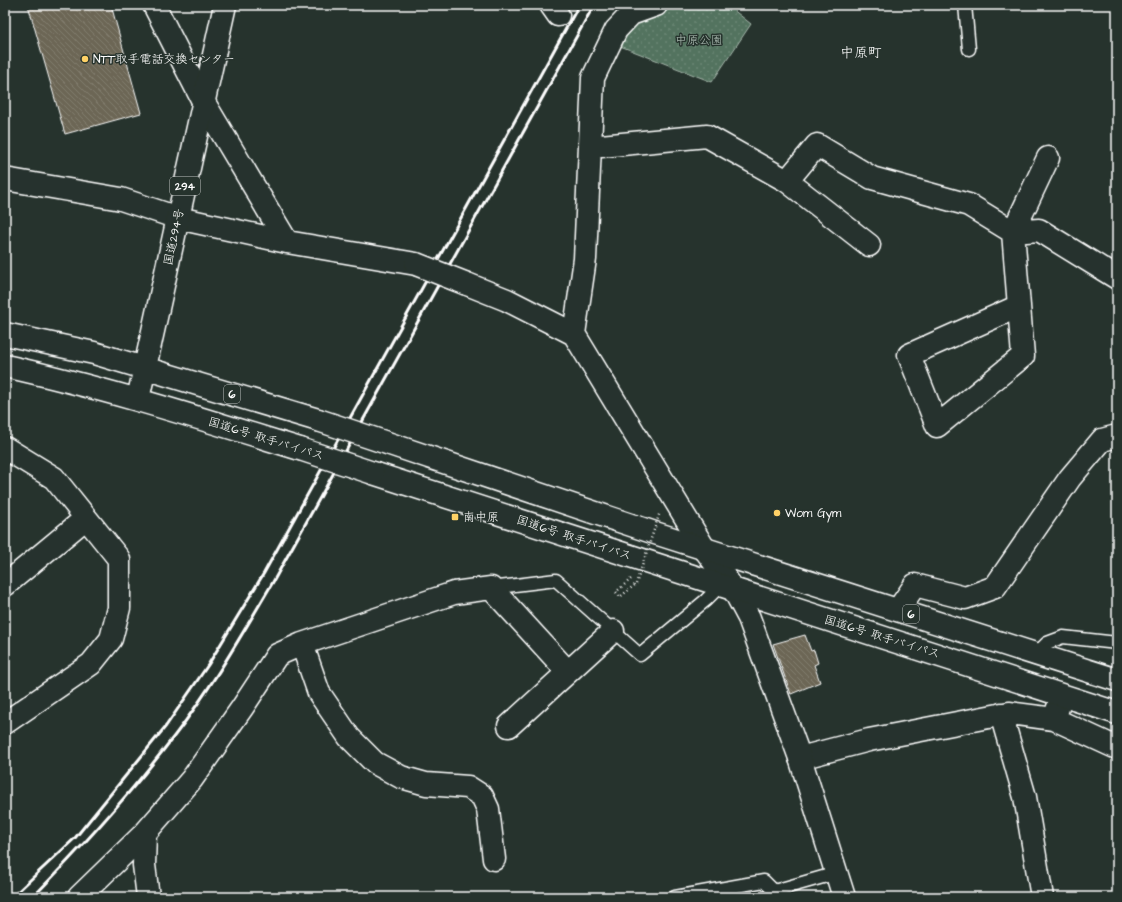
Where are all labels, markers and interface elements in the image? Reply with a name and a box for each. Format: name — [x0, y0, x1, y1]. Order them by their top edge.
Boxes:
park label: 中原公園 — [675, 32, 723, 49]
district label: 中原町 — [840, 43, 882, 63]
place label: NTT取手電話交換センター — [93, 51, 235, 68]
marker: NTT取手電話交換センター — [80, 54, 90, 64]
road number: 294 — [170, 177, 200, 195]
street label: 国道294号 — [160, 207, 188, 267]
road number: 6 — [224, 385, 240, 403]
street label: 国道6号 取手バイパス — [206, 413, 326, 465]
place label: Wom Gym — [785, 505, 842, 523]
marker: Wom Gym — [772, 508, 782, 518]
place label: 南中原 — [463, 509, 499, 526]
street label: 国道6号 取手バイパス — [514, 511, 634, 565]
marker: 南中原 — [450, 512, 460, 522]
road number: 6 — [903, 605, 919, 623]
street label: 国道6号 取手バイパス — [822, 611, 942, 663]

